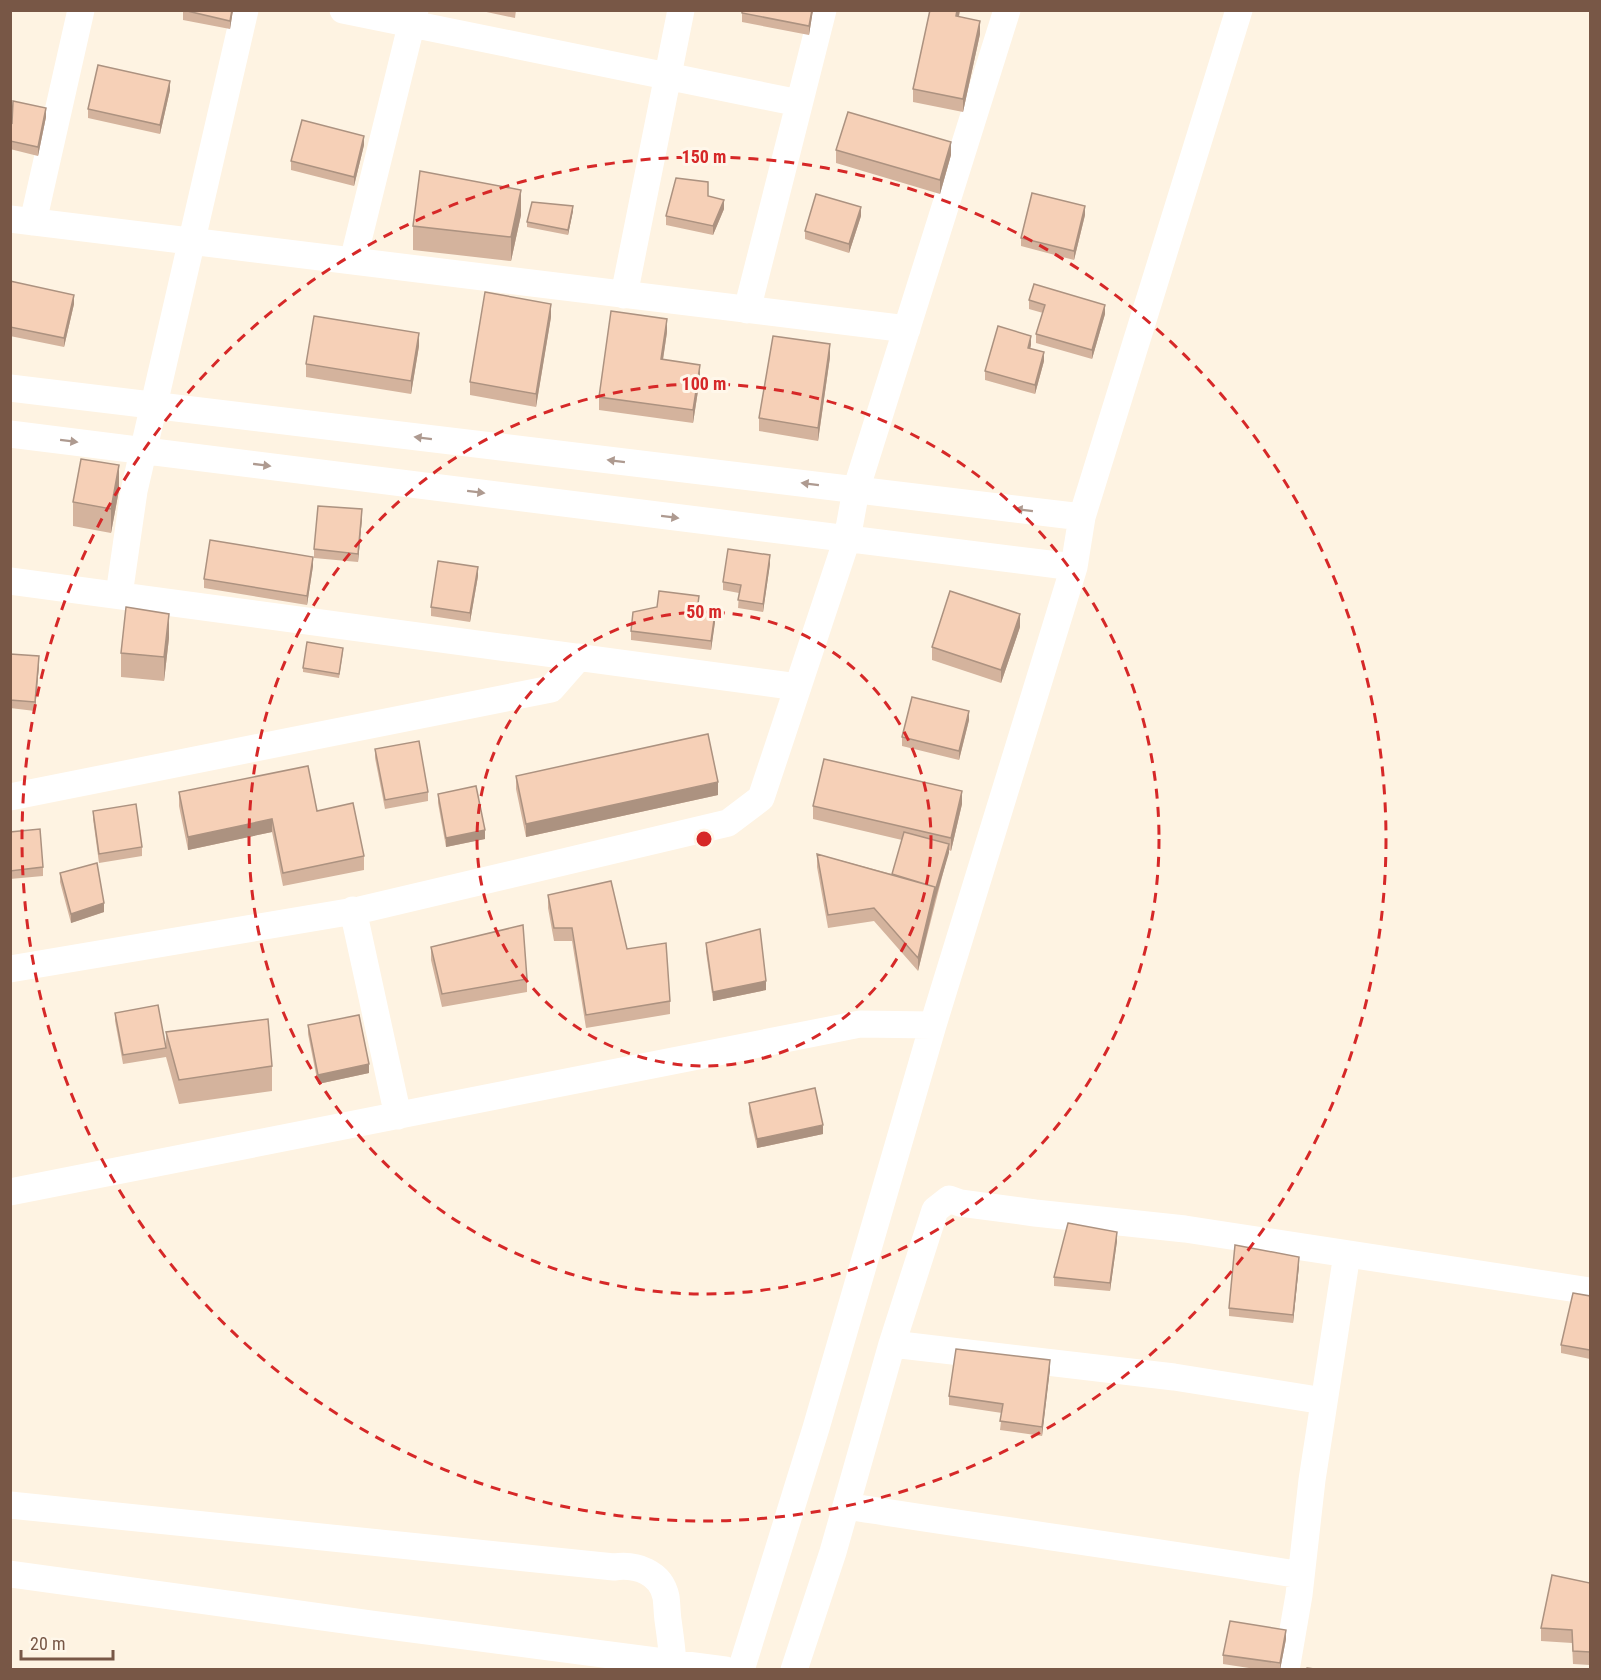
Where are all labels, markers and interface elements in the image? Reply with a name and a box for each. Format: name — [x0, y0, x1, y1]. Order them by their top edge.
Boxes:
text: 150 m — [682, 146, 726, 167]
text: 100 m — [682, 373, 726, 394]
one-way arrow — [413, 433, 432, 442]
one-way arrow — [59, 436, 78, 446]
one-way arrow — [607, 456, 626, 466]
one-way arrow — [253, 461, 272, 470]
one-way arrow — [800, 479, 819, 489]
one-way arrow — [467, 488, 486, 497]
one-way arrow — [1015, 505, 1034, 515]
one-way arrow — [660, 512, 679, 521]
text: 50 m — [686, 601, 722, 622]
centre of rings — [694, 829, 714, 849]
scale bar — [21, 1623, 112, 1661]
text: 20 m — [30, 1633, 65, 1654]

